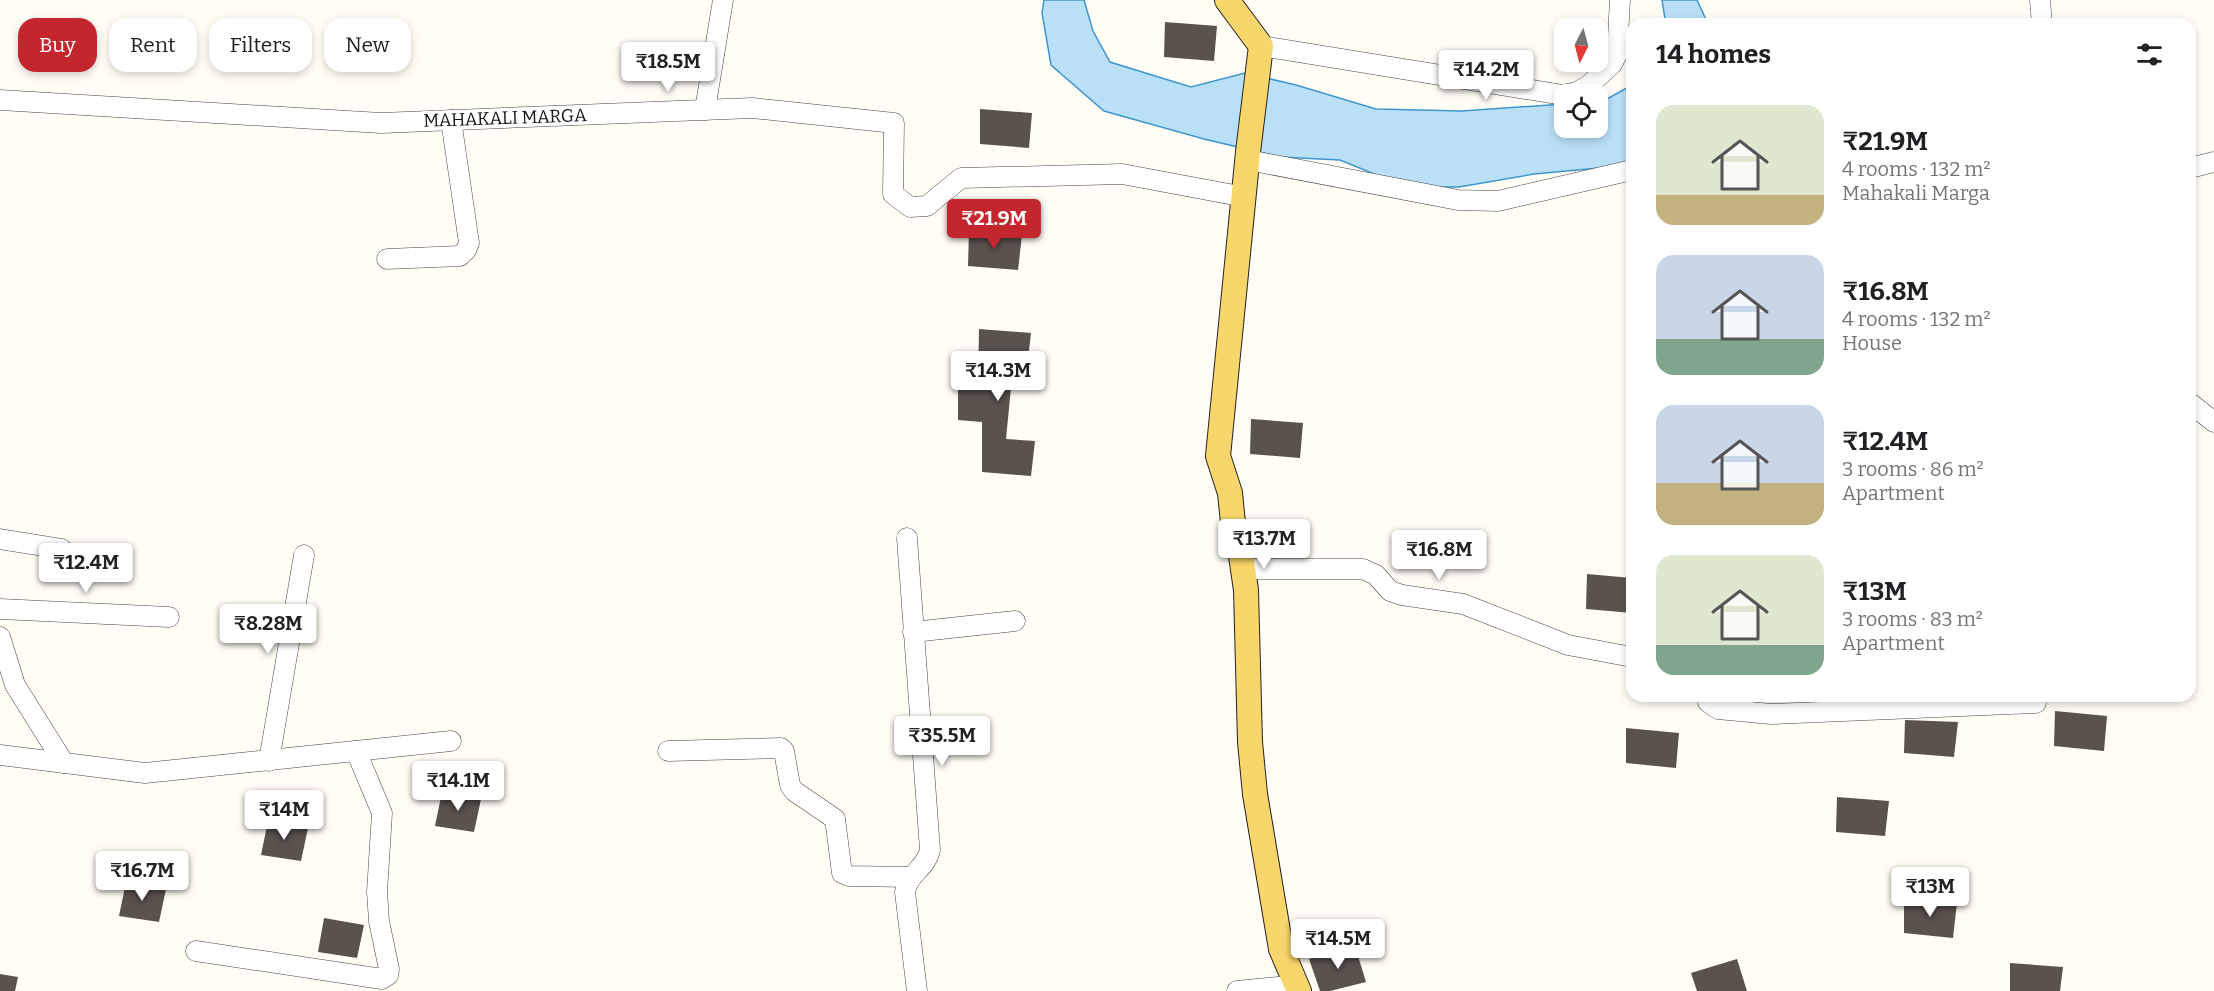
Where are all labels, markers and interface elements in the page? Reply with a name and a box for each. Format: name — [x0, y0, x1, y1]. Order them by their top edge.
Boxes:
chip: Buy — [18, 18, 97, 72]
chip: Rent — [109, 18, 197, 72]
chip: Filters — [209, 18, 312, 72]
chip: New — [324, 18, 411, 72]
north arrow — [1554, 18, 1608, 72]
map controls — [1554, 18, 1608, 138]
icon: filters — [2133, 38, 2166, 71]
text: 14 homes — [1656, 39, 1771, 70]
pin: ₹18.5M — [619, 42, 717, 93]
text: ₹18.5M — [635, 49, 701, 73]
pin: ₹14.2M — [1437, 50, 1535, 101]
text: ₹14.2M — [1453, 57, 1519, 81]
button: locate — [1554, 84, 1608, 138]
street label: MAHAKALI MARGA — [423, 104, 587, 132]
text: ₹21.9M — [1842, 126, 1928, 157]
icon: home — [1704, 129, 1776, 201]
text: 4 rooms · 132 m² — [1842, 157, 1991, 181]
text: Mahakali Marga — [1842, 181, 1990, 205]
pin: ₹21.9M — [945, 199, 1043, 250]
text: ₹21.9M — [961, 206, 1027, 230]
text: ₹16.8M — [1842, 276, 1929, 307]
icon: home — [1704, 279, 1776, 351]
text: 4 rooms · 132 m² — [1842, 307, 1991, 331]
text: House — [1842, 331, 1902, 355]
pin: ₹14.3M — [949, 351, 1047, 402]
text: ₹14.3M — [965, 358, 1031, 382]
text: ₹12.4M — [1842, 426, 1928, 457]
icon: home — [1704, 429, 1776, 501]
text: 3 rooms · 86 m² — [1842, 457, 1984, 481]
text: Apartment — [1842, 481, 1945, 505]
pin: ₹13.7M — [1215, 519, 1313, 570]
text: ₹13.7M — [1232, 526, 1296, 550]
pin: ₹16.8M — [1390, 530, 1488, 581]
text: ₹16.8M — [1406, 537, 1472, 561]
pin: ₹12.4M — [37, 543, 135, 594]
text: ₹12.4M — [53, 550, 119, 574]
text: ₹13M — [1842, 576, 1907, 607]
icon: home — [1704, 579, 1776, 651]
pin: ₹8.28M — [219, 604, 317, 655]
text: 3 rooms · 83 m² — [1842, 607, 1983, 631]
text: ₹8.28M — [234, 611, 302, 635]
text: Apartment — [1842, 631, 1945, 655]
pin: ₹35.5M — [893, 716, 991, 767]
text: ₹35.5M — [908, 723, 976, 747]
pin: ₹14.1M — [409, 761, 507, 812]
text: ₹14.1M — [426, 768, 490, 792]
pin: ₹14M — [248, 790, 320, 841]
text: ₹14M — [259, 797, 309, 821]
pin: ₹16.7M — [93, 851, 191, 902]
text: ₹16.7M — [110, 858, 174, 882]
pin: ₹13M — [1894, 867, 1966, 918]
text: ₹13M — [1905, 874, 1955, 898]
pin: ₹14.5M — [1289, 919, 1387, 970]
text: ₹14.5M — [1305, 926, 1371, 950]

